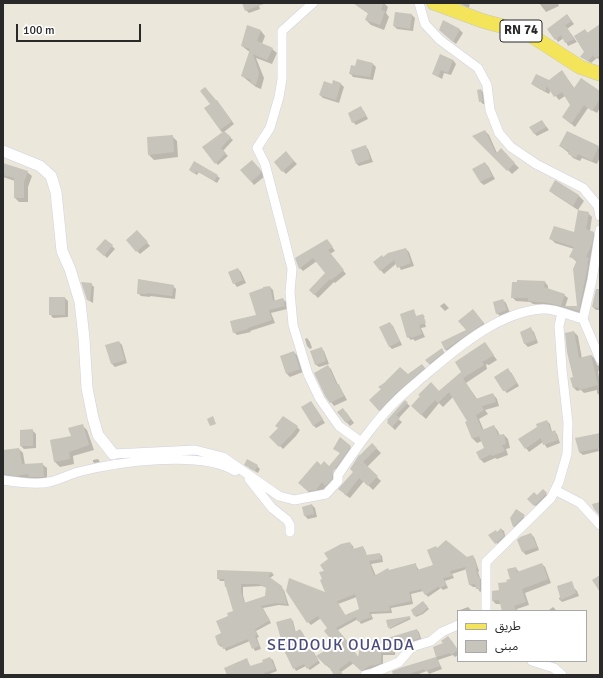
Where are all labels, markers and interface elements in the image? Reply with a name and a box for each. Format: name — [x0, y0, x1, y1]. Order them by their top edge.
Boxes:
scale bar — [18, 16, 143, 42]
road number: RN 74 — [500, 20, 542, 42]
text: 100 m — [23, 23, 55, 38]
legend — [457, 610, 587, 662]
text: طريق — [495, 619, 521, 634]
district label: SEDDOUK OUADDA — [267, 636, 415, 656]
text: مبنى — [495, 639, 518, 654]

